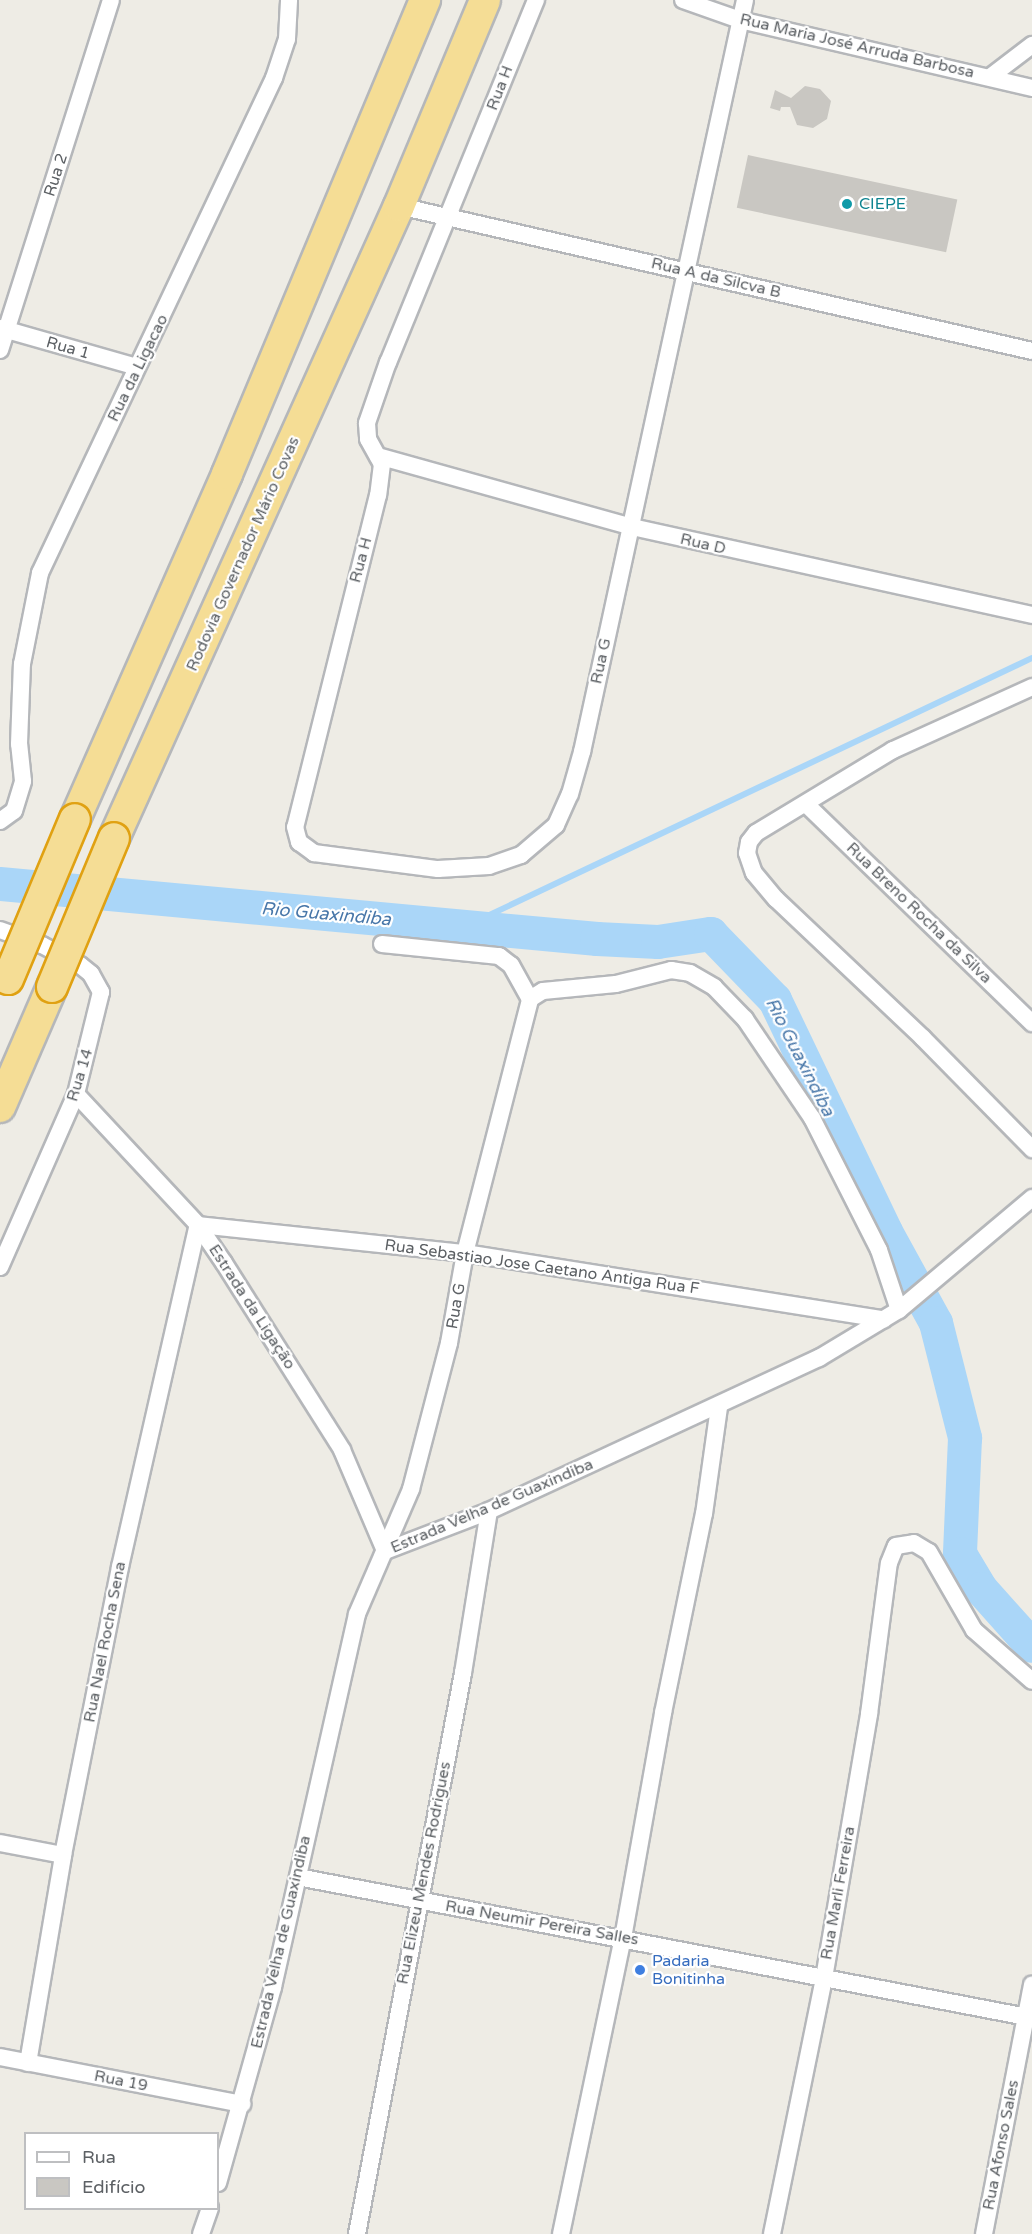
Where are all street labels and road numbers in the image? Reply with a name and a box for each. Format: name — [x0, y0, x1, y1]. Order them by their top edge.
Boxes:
street label: Rua Maria José Arruda Barbosa — [738, 10, 976, 82]
street label: Rua H — [483, 63, 517, 113]
street label: Rua 2 — [40, 151, 72, 199]
street label: Rua A da Silcva B — [649, 254, 783, 302]
street label: Rua da Ligacao — [104, 311, 172, 425]
street label: Rua 1 — [44, 333, 92, 363]
street label: Rodovia Governador Mário Covas — [182, 434, 304, 674]
street label: Rua D — [678, 529, 728, 559]
street label: Rua H — [346, 535, 376, 585]
street label: Rua G — [587, 636, 615, 686]
street label: Rua Breno Rocha da Silva — [842, 838, 996, 988]
street label: Rua 14 — [63, 1046, 97, 1104]
street label: Rua Sebastiao Jose Caetano Antiga Rua F — [383, 1235, 701, 1299]
street label: Estrada da Ligação — [204, 1241, 300, 1373]
street label: Rua G — [443, 1281, 469, 1331]
street label: Estrada Velha de Guaxindiba — [388, 1455, 596, 1557]
street label: Rua Nael Rocha Sena — [80, 1560, 130, 1724]
street label: Rua Elizeu Mendes Rodrigues — [393, 1760, 455, 1986]
street label: Rua Marli Ferreira — [817, 1825, 859, 1961]
street label: Estrada Velha de Guaxindiba — [247, 1834, 315, 2050]
street label: Rua Neumir Pereira Salles — [444, 1897, 640, 1949]
street label: Rua 19 — [92, 2066, 150, 2096]
street label: Rua Afonso Sales — [979, 2078, 1023, 2212]

